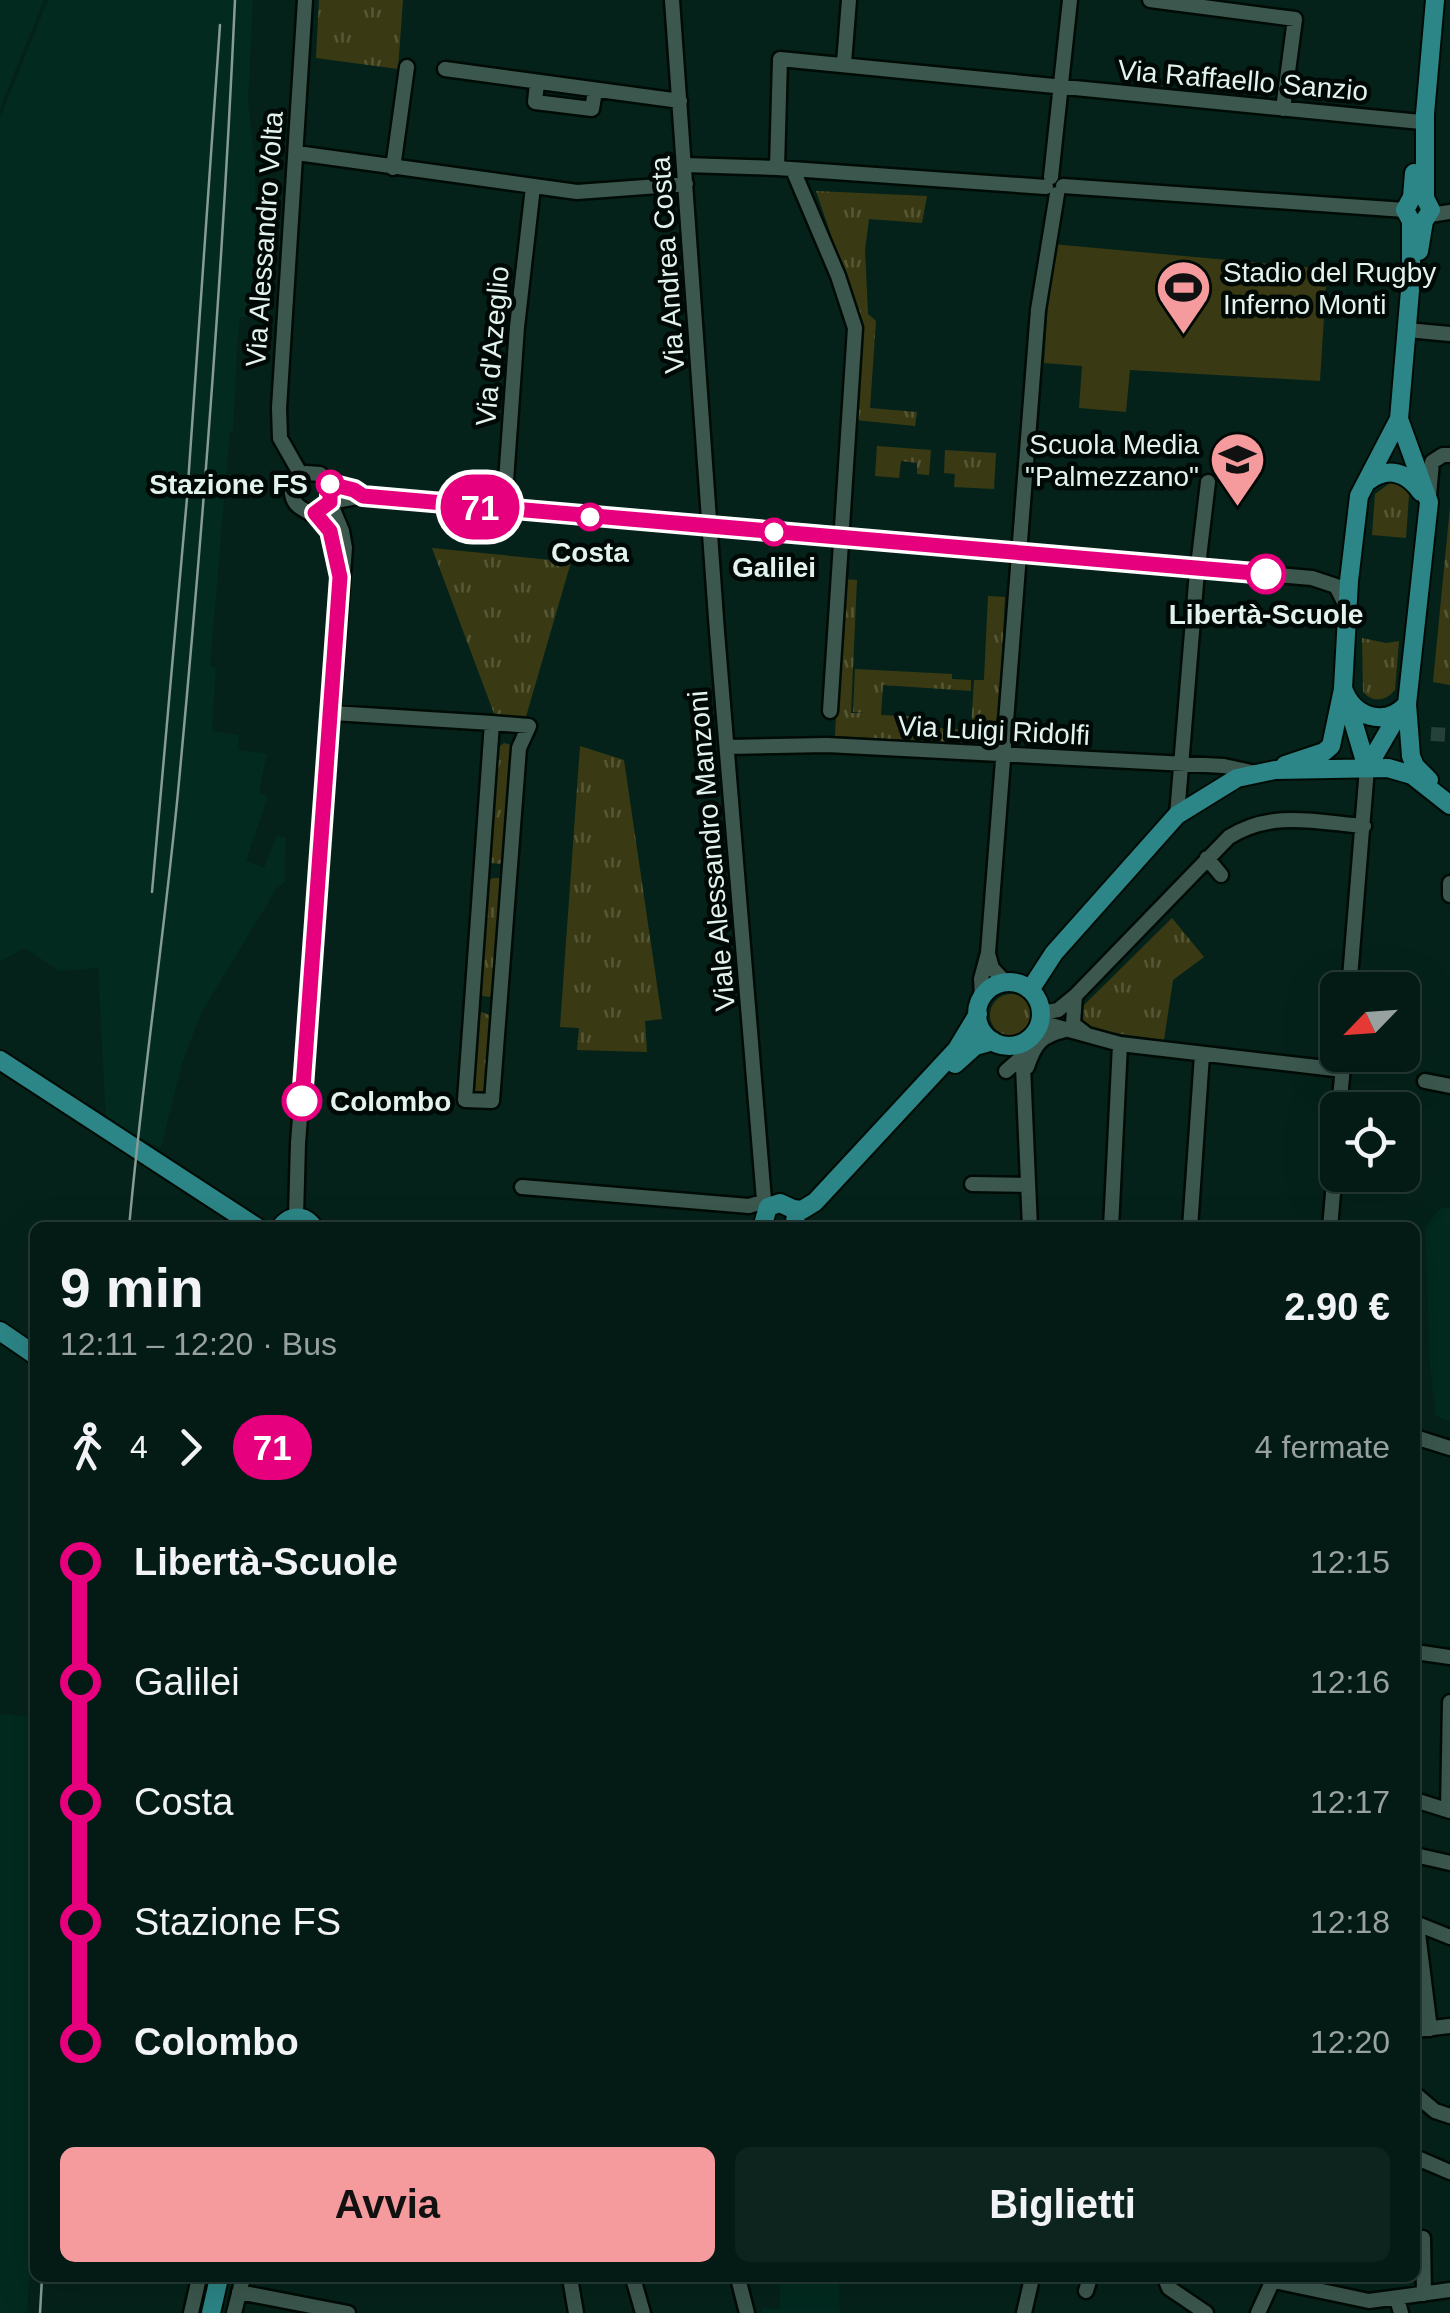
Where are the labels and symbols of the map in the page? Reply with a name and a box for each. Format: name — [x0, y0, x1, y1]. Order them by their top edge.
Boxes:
street label: Via Raffaello Sanzio — [1117, 54, 1369, 107]
street label: Via Alessandro Volta — [240, 110, 289, 368]
street label: Via Andrea Costa — [644, 155, 691, 374]
place label: Stadio del Rugby Inferno Monti — [1223, 257, 1436, 320]
sports icon: Stadio del Rugby Inferno Monti — [1154, 258, 1214, 337]
street label: Via d'Azeglio — [470, 265, 515, 427]
place label: Scuola Media "Palmezzano" — [1025, 429, 1199, 492]
school or university icon: Scuola Media "Palmezzano" — [1208, 430, 1268, 509]
place label: Stazione FS — [149, 469, 308, 500]
marker: Stazione FS — [317, 471, 343, 497]
line badge: 71 — [435, 474, 525, 540]
marker: Costa — [577, 504, 603, 530]
marker: Galilei — [761, 519, 787, 545]
place label: Costa — [551, 537, 629, 568]
place label: Galilei — [732, 552, 816, 583]
marker: Libertà-Scuole — [1247, 555, 1285, 593]
place label: Libertà-Scuole — [1169, 599, 1363, 630]
street label: Viale Alessandro Manzoni — [682, 689, 741, 1013]
street label: Via Luigi Ridolfi — [897, 710, 1091, 751]
north arrow — [1320, 972, 1420, 1072]
marker: Colombo — [283, 1082, 321, 1120]
place label: Colombo — [330, 1086, 451, 1117]

